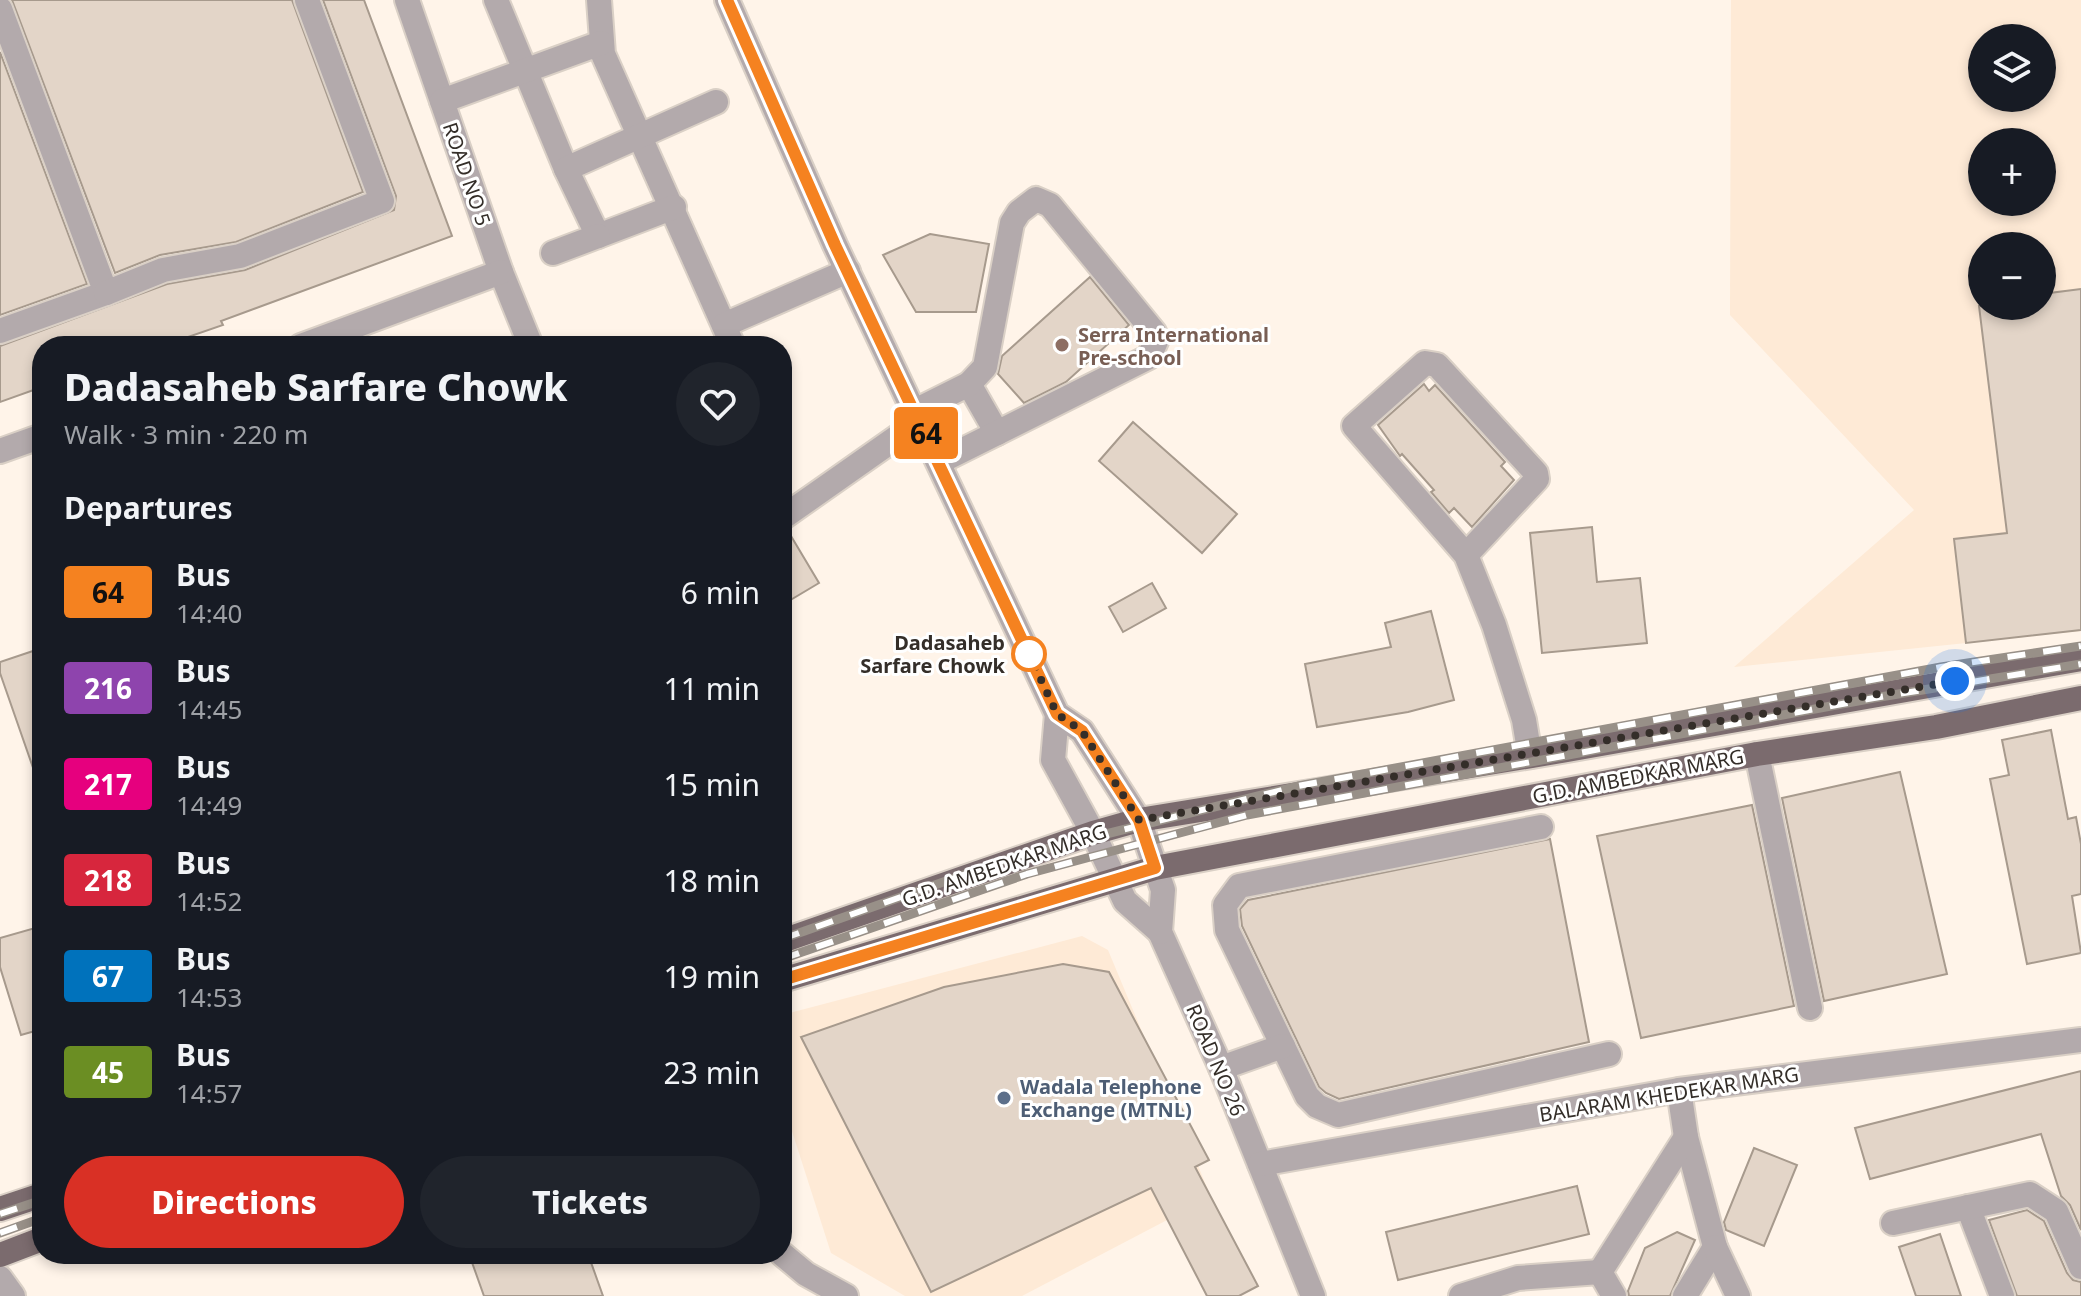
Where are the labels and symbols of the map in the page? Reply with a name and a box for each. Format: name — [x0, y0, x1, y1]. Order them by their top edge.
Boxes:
street label: ROAD NO 5 — [437, 119, 497, 229]
place label: Serra International Pre-school — [1078, 321, 1269, 371]
marker: Serra International Pre-school — [1053, 336, 1071, 354]
line badge: 64 — [890, 407, 962, 459]
place label: Dadasaheb Sarfare Chowk — [860, 629, 1006, 679]
marker: Dadasaheb Sarfare Chowk — [1012, 637, 1046, 671]
your location — [1935, 661, 1975, 701]
street label: G.D. AMBEDKAR MARG — [1530, 742, 1746, 810]
street label: G.D. AMBEDKAR MARG — [898, 817, 1110, 913]
street label: ROAD NO 26 — [1180, 1000, 1252, 1120]
street label: BALARAM KHEDEKAR MARG — [1537, 1060, 1801, 1128]
place label: Wadala Telephone Exchange (MTNL) — [1020, 1073, 1202, 1123]
marker: Wadala Telephone Exchange (MTNL) — [995, 1089, 1013, 1107]

